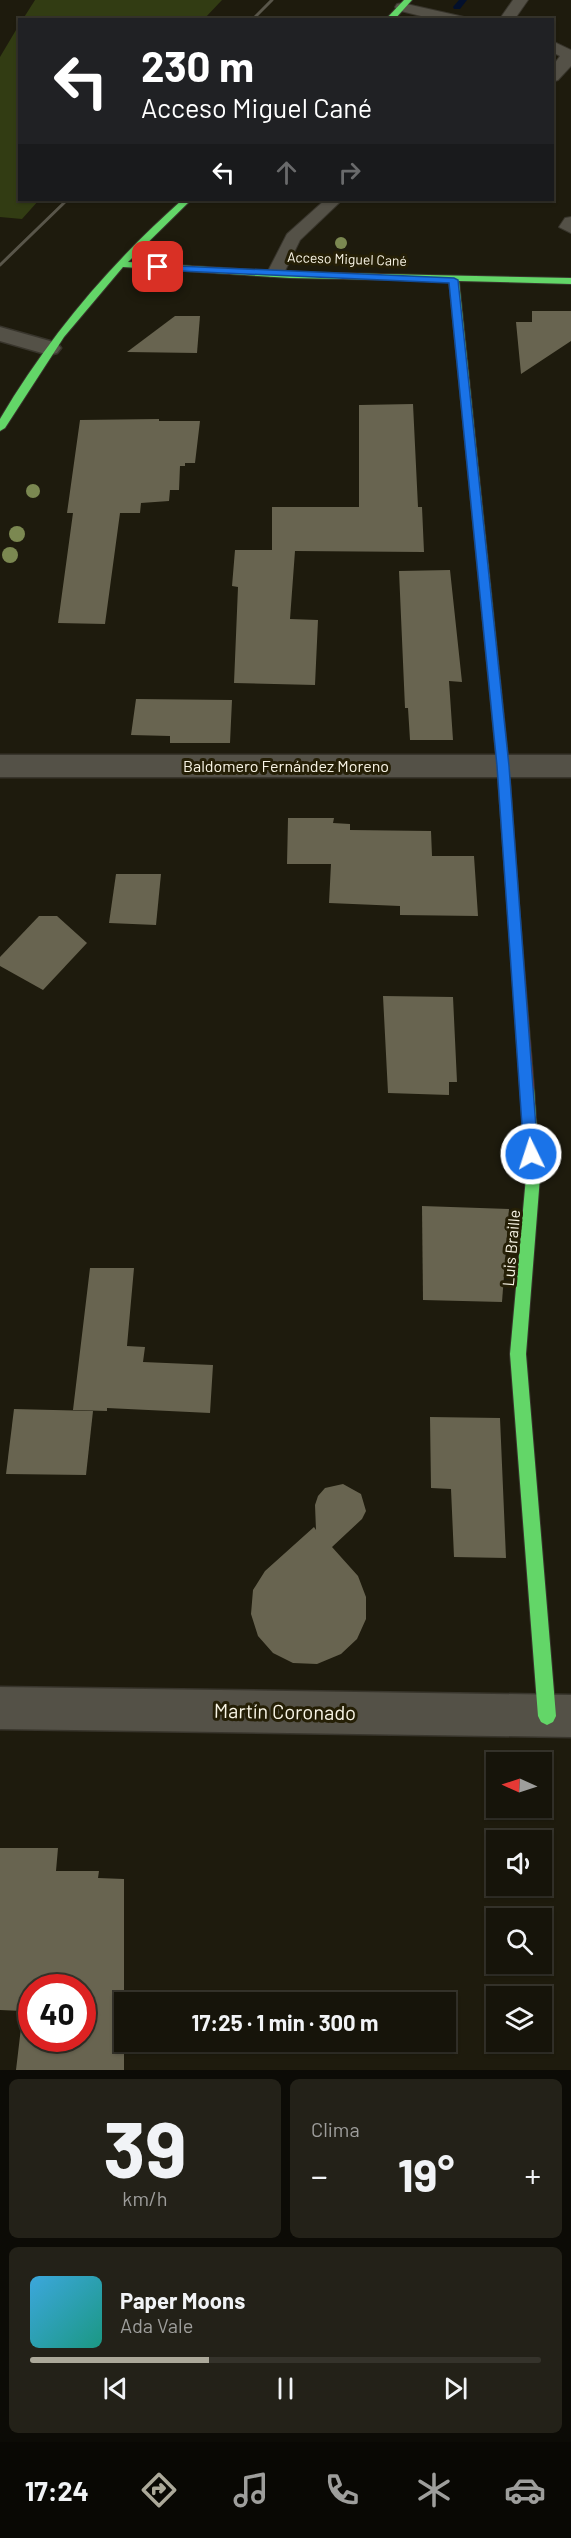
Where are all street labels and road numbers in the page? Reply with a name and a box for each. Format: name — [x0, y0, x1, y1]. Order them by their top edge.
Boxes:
street label: Acceso Miguel Cané — [287, 248, 407, 269]
street label: Baldomero Fernández Moreno — [183, 756, 389, 775]
street label: Luis Braille — [498, 1209, 523, 1287]
street label: Martín Coronado — [214, 1698, 356, 1724]

